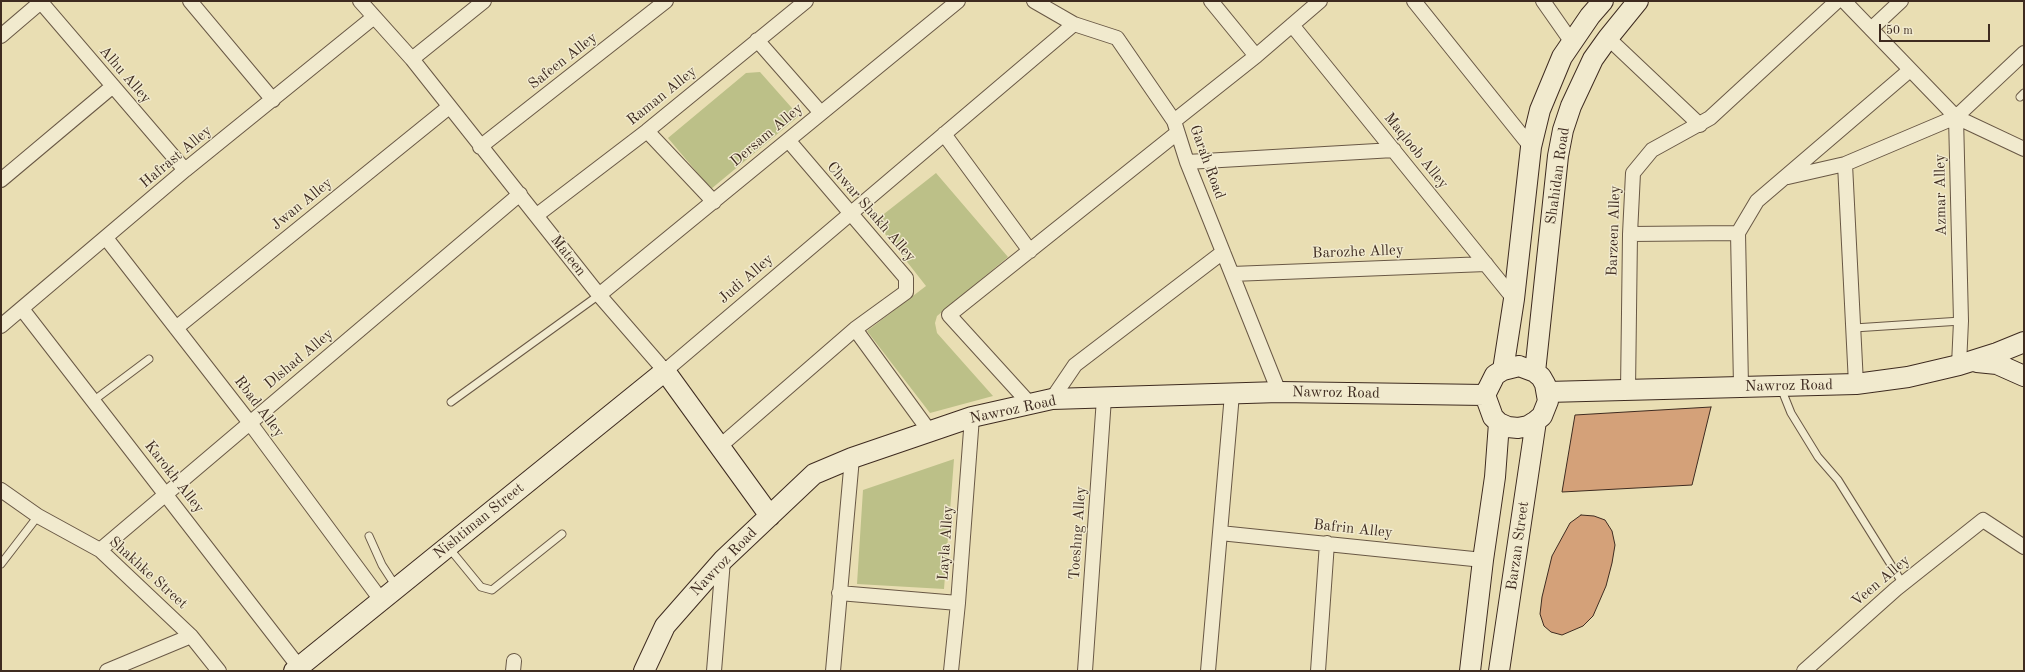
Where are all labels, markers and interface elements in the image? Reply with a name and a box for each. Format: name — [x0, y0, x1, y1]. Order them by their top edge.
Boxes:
scale bar — [1881, 16, 1992, 42]
text: 50 m — [1886, 25, 1913, 37]
street label: Safeen Alley — [525, 29, 601, 93]
street label: Alhu Alley — [95, 43, 155, 107]
street label: Raman Alley — [624, 63, 700, 129]
street label: Dersam Alley — [727, 99, 807, 171]
street label: Maqloob Alley — [1380, 109, 1452, 193]
street label: Hafrast Alley — [136, 122, 216, 192]
street label: Garah Road — [1185, 122, 1229, 202]
street label: Shahidan Road — [1542, 126, 1574, 226]
street label: Azmar Alley — [1931, 154, 1951, 236]
street label: Chwar Shakh Alley — [823, 158, 919, 266]
street label: Jwan Alley — [268, 174, 336, 234]
street label: Barzeen Alley — [1603, 185, 1625, 277]
street label: Mateen — [546, 232, 590, 280]
street label: Barozhe Alley — [1312, 241, 1404, 263]
street label: Judi Alley — [715, 250, 777, 308]
street label: Dlshad Alley — [261, 325, 337, 393]
street label: Rbad Alley — [230, 373, 288, 441]
street label: Nawroz Road — [1745, 376, 1833, 396]
street label: Nawroz Road — [1292, 383, 1380, 403]
street label: Nawroz Road — [968, 392, 1058, 428]
street label: Karokh Alley — [140, 437, 208, 517]
street label: Nishtiman Street — [430, 479, 528, 563]
street label: Toeshng Alley — [1066, 486, 1090, 580]
street label: Barzan Street — [1503, 500, 1533, 592]
street label: Layla Alley — [934, 505, 958, 581]
street label: Bafrin Alley — [1312, 516, 1394, 542]
street label: Nawroz Road — [687, 524, 761, 600]
street label: Shakhke Street — [105, 533, 191, 613]
street label: Veen Alley — [1848, 551, 1914, 611]

